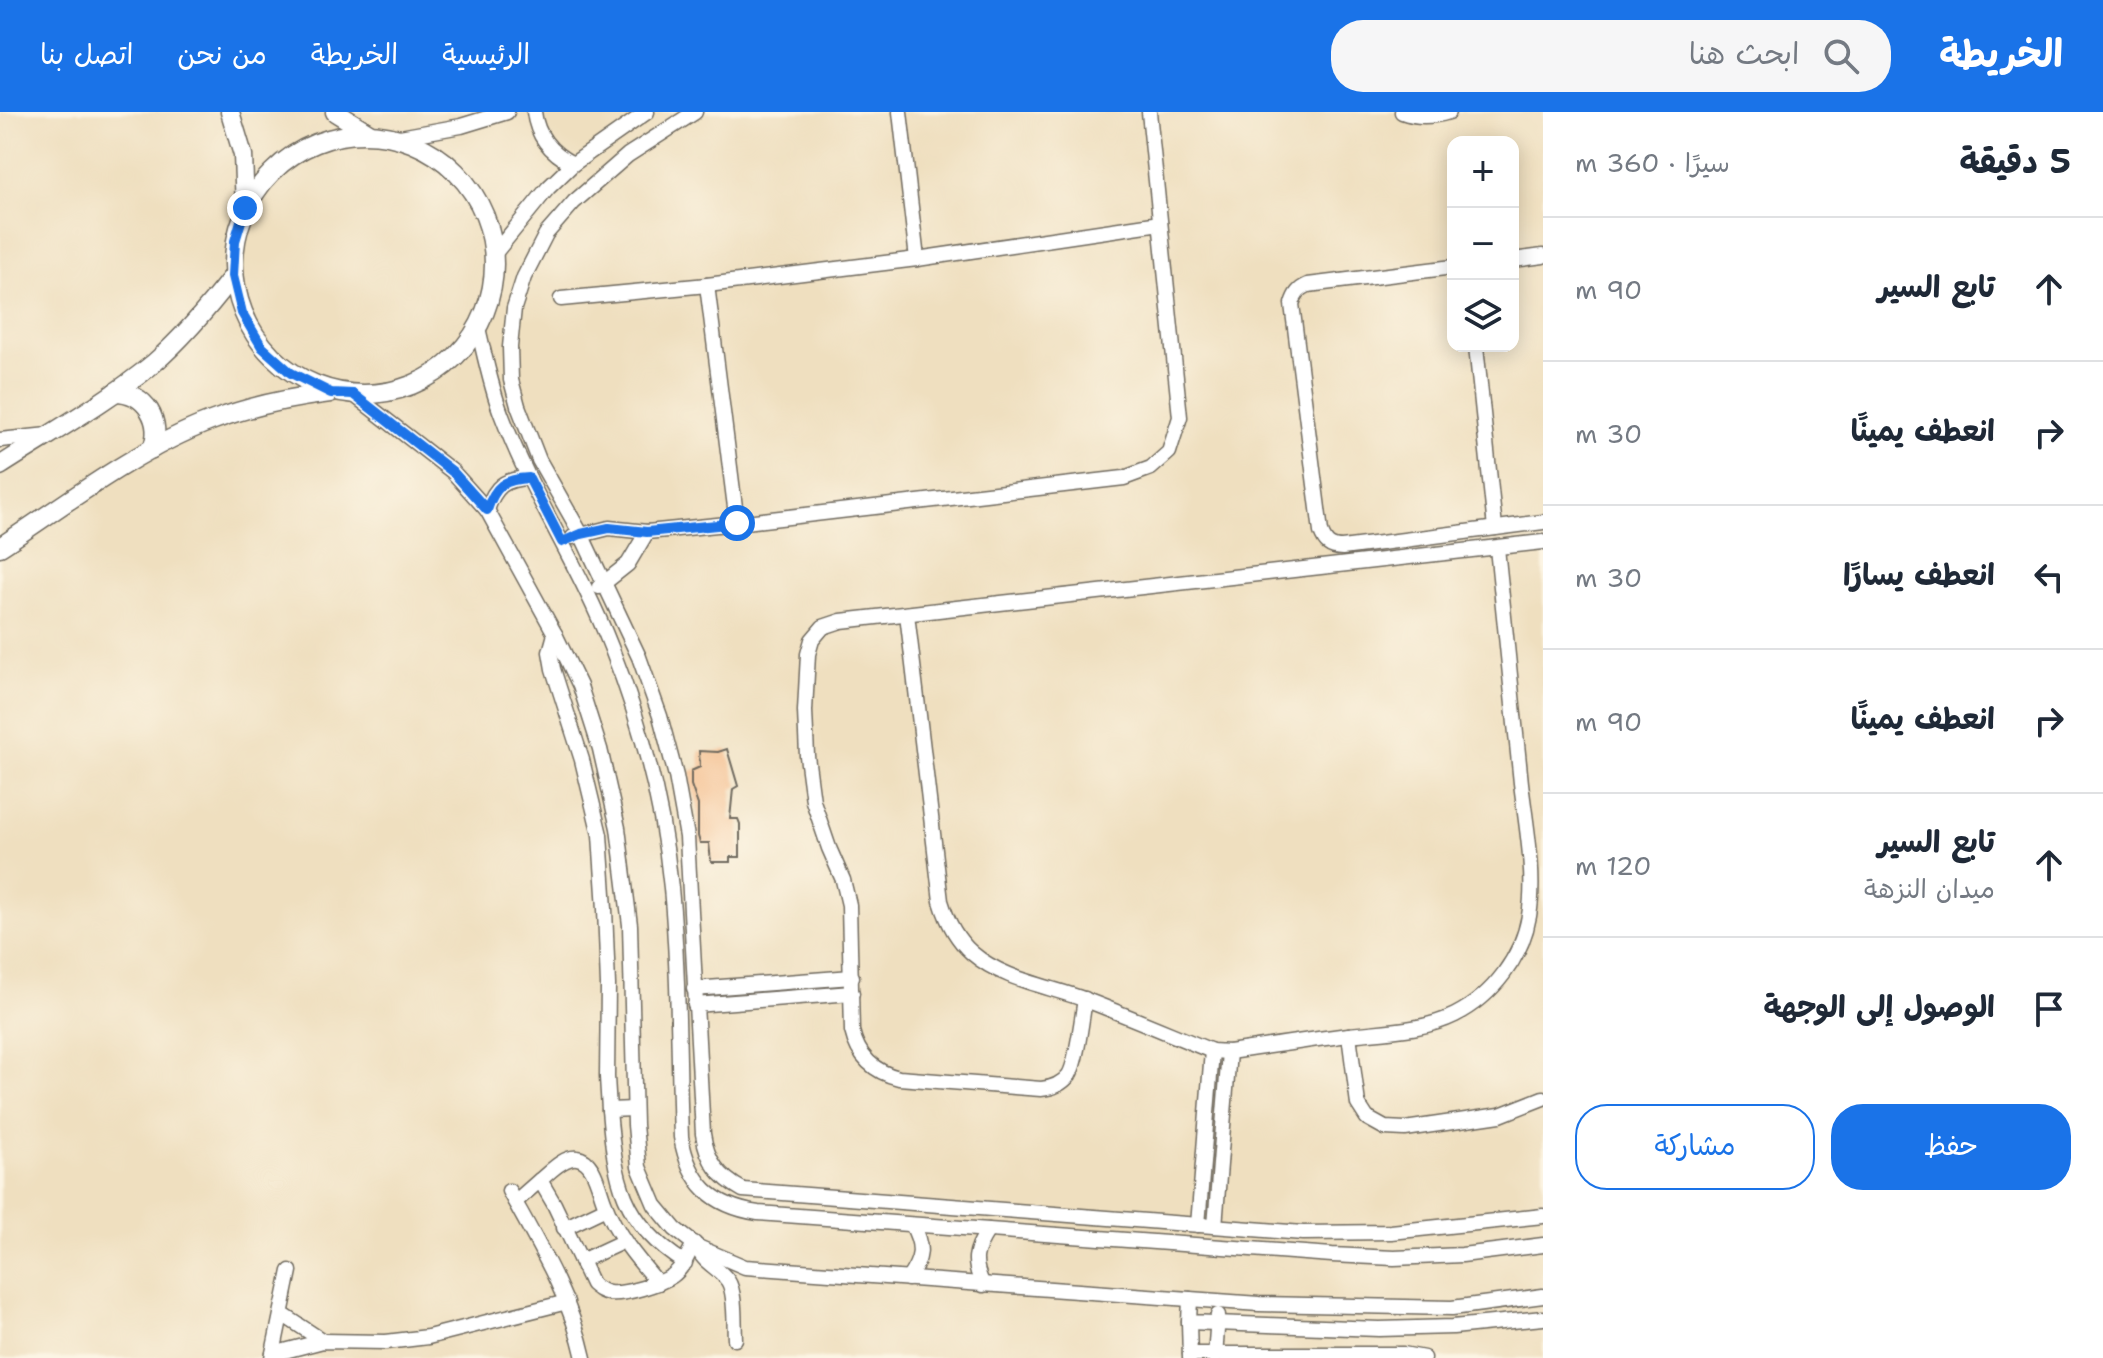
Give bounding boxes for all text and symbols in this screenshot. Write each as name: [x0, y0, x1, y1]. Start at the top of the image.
search box: [1331, 20, 1891, 92]
text: الخريطة: [1939, 28, 2063, 79]
text: ابحث هنا: [1689, 33, 1799, 74]
icon: search: [1819, 34, 1863, 78]
text: اتصل بنا: [40, 35, 133, 73]
text: من نحن: [177, 35, 267, 73]
text: الخريطة: [311, 35, 398, 73]
text: الرئيسية: [442, 35, 530, 73]
map controls: [1447, 136, 1519, 352]
button: +: [1447, 136, 1519, 208]
text: 5 دقيقة: [1960, 138, 2071, 184]
text: سيرًا · 360 m: [1575, 145, 1730, 180]
route end: [227, 190, 263, 226]
button: −: [1447, 208, 1519, 280]
text: تابع السير: [1878, 266, 1995, 307]
icon: ahead: [2027, 267, 2071, 311]
text: 90 m: [1575, 272, 1642, 307]
button: layers: [1447, 280, 1519, 352]
text: انعطف يمينًا: [1851, 410, 1995, 451]
icon: right: [2027, 411, 2071, 455]
text: 30 m: [1575, 416, 1642, 451]
route start: [719, 505, 755, 541]
text: انعطف يسارًا: [1843, 554, 1995, 595]
icon: left: [2027, 555, 2071, 599]
text: 30 m: [1575, 560, 1642, 595]
text: انعطف يمينًا: [1851, 698, 1995, 739]
icon: right: [2027, 699, 2071, 743]
text: 90 m: [1575, 704, 1642, 739]
text: تابع السير: [1878, 821, 1995, 862]
icon: ahead: [2027, 843, 2071, 887]
text: 120 m: [1575, 848, 1651, 883]
text: ميدان النزهة: [1864, 871, 1995, 906]
text: الوصول إلى الوجهة: [1763, 986, 1995, 1027]
icon: arrive: [2027, 987, 2071, 1031]
button: مشاركة: [1575, 1104, 1815, 1190]
button: حفظ: [1831, 1104, 2071, 1190]

